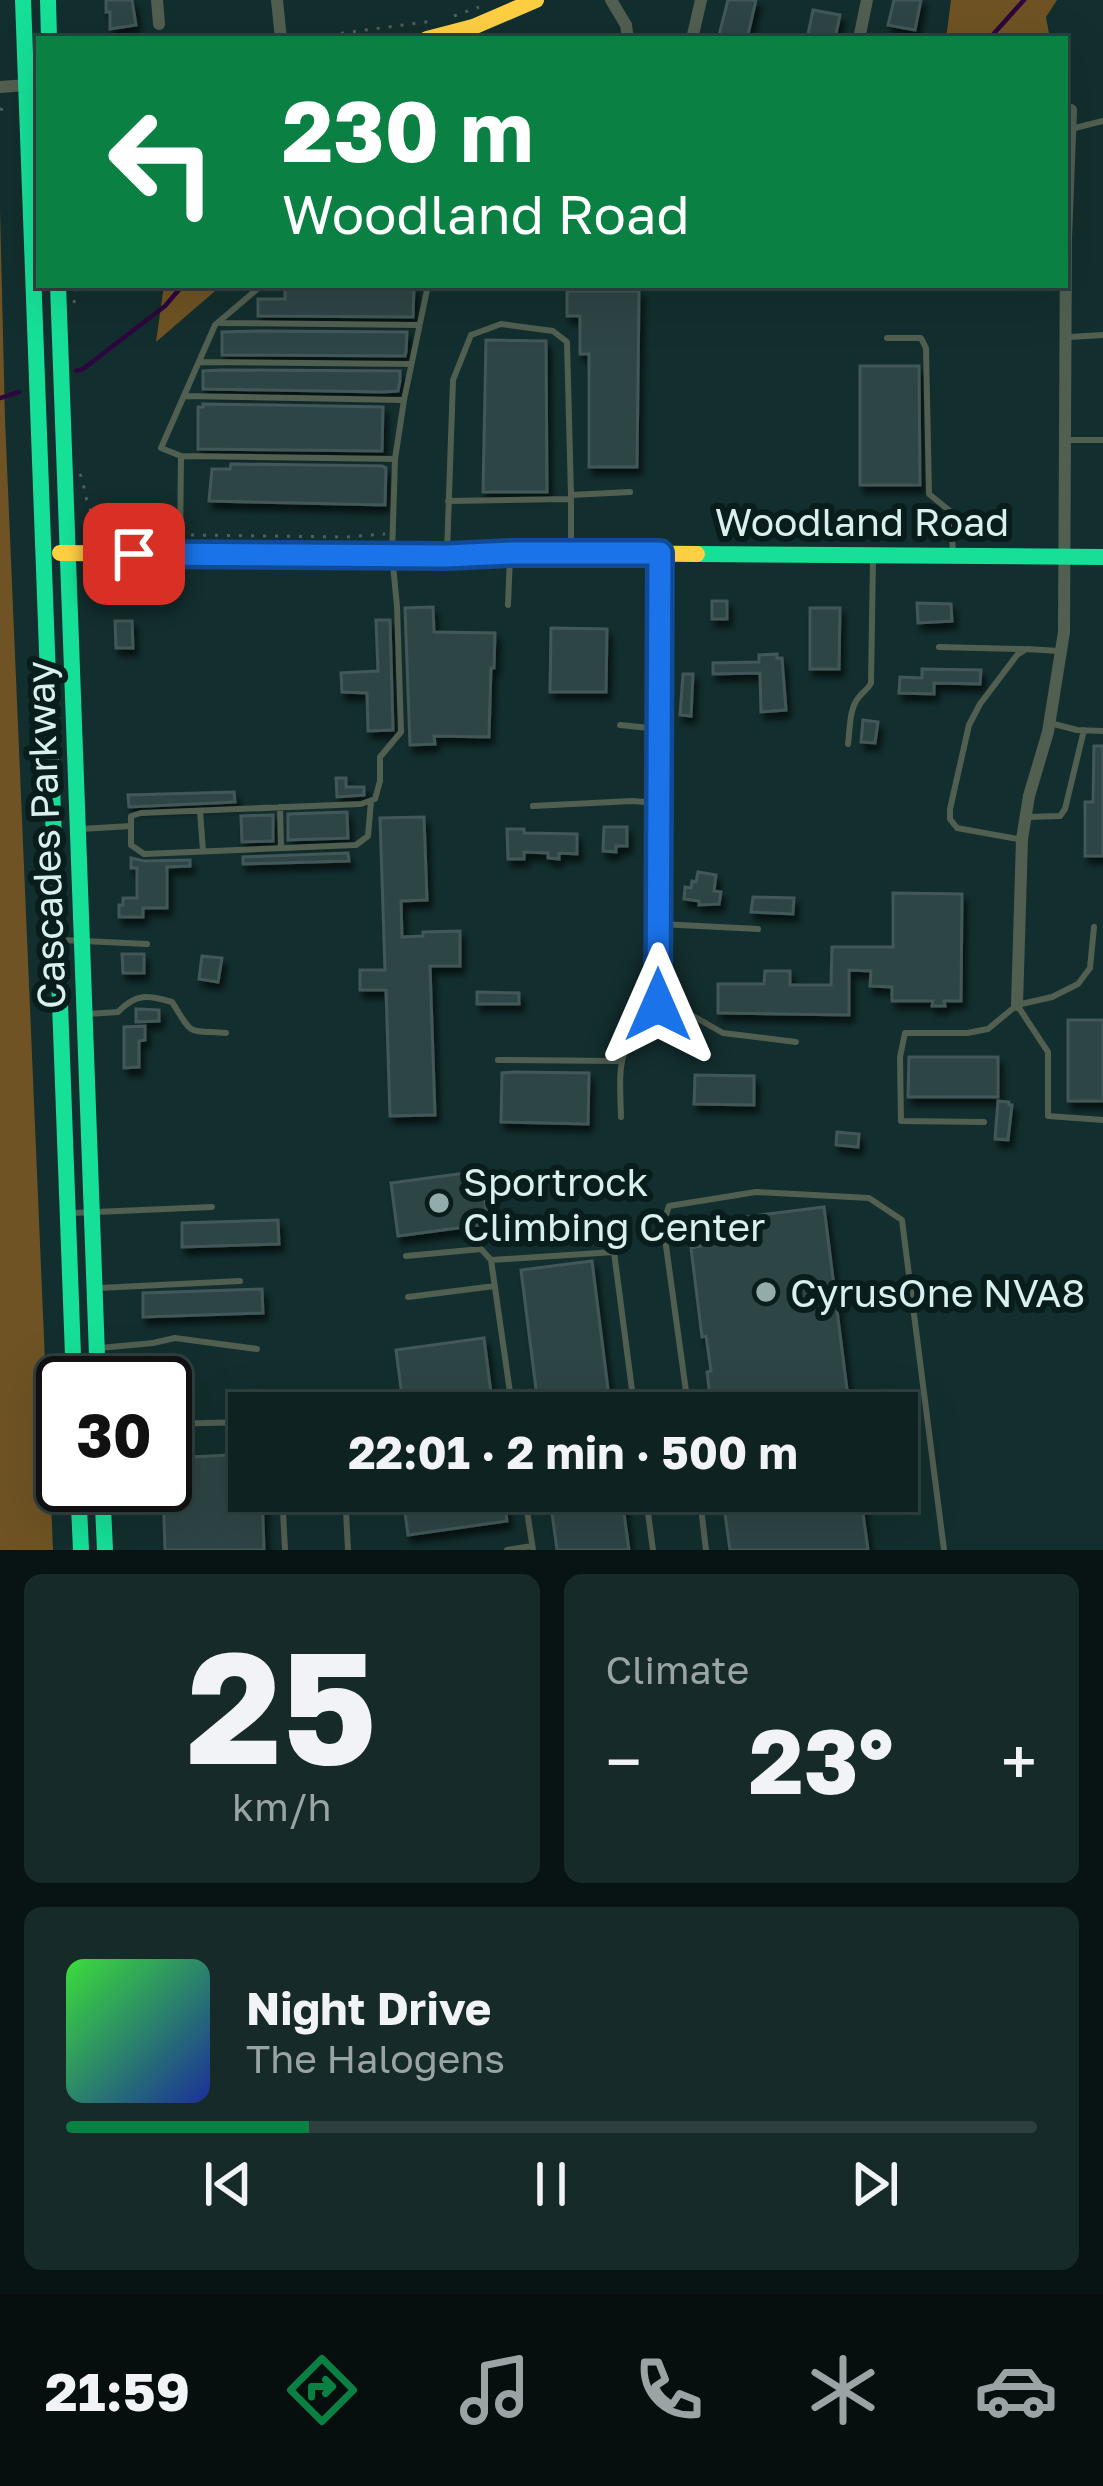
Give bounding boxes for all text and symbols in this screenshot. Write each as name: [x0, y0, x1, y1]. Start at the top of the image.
text: 230 m: [282, 80, 534, 180]
icon: left: [84, 84, 240, 240]
text: Woodland Road: [282, 181, 690, 246]
street label: Woodland Road: [715, 498, 1009, 545]
pin: [83, 503, 185, 605]
icon: arrive: [101, 521, 167, 587]
street label: Cascades Parkway: [15, 660, 75, 1010]
position arrow: [595, 942, 721, 1068]
place label: Sportrock Climbing Center: [463, 1158, 765, 1250]
marker: Sportrock Climbing Center: [426, 1190, 452, 1216]
place label: CyrusOne NVA8: [790, 1269, 1085, 1316]
marker: CyrusOne NVA8: [753, 1279, 779, 1305]
speed limit sign: 30: [36, 1356, 192, 1512]
text: 22:01 · 2 min · 500 m: [348, 1425, 798, 1479]
text: 25: [187, 1611, 377, 1798]
text: Climate: [606, 1646, 749, 1693]
text: 23°: [749, 1706, 894, 1814]
text: −: [606, 1721, 642, 1801]
text: +: [1001, 1721, 1037, 1801]
text: km/h: [232, 1783, 331, 1830]
text: Night Drive: [246, 1981, 491, 2035]
text: The Halogens: [246, 2035, 505, 2082]
icon: previous: [195, 2151, 261, 2217]
icon: pause: [518, 2151, 584, 2217]
icon: next: [842, 2151, 908, 2217]
icon: directions: [280, 2348, 364, 2432]
icon: music: [453, 2348, 537, 2432]
icon: phone: [627, 2348, 711, 2432]
icon: climate: [801, 2348, 885, 2432]
icon: car: [974, 2348, 1058, 2432]
text: 21:59: [45, 2358, 190, 2423]

